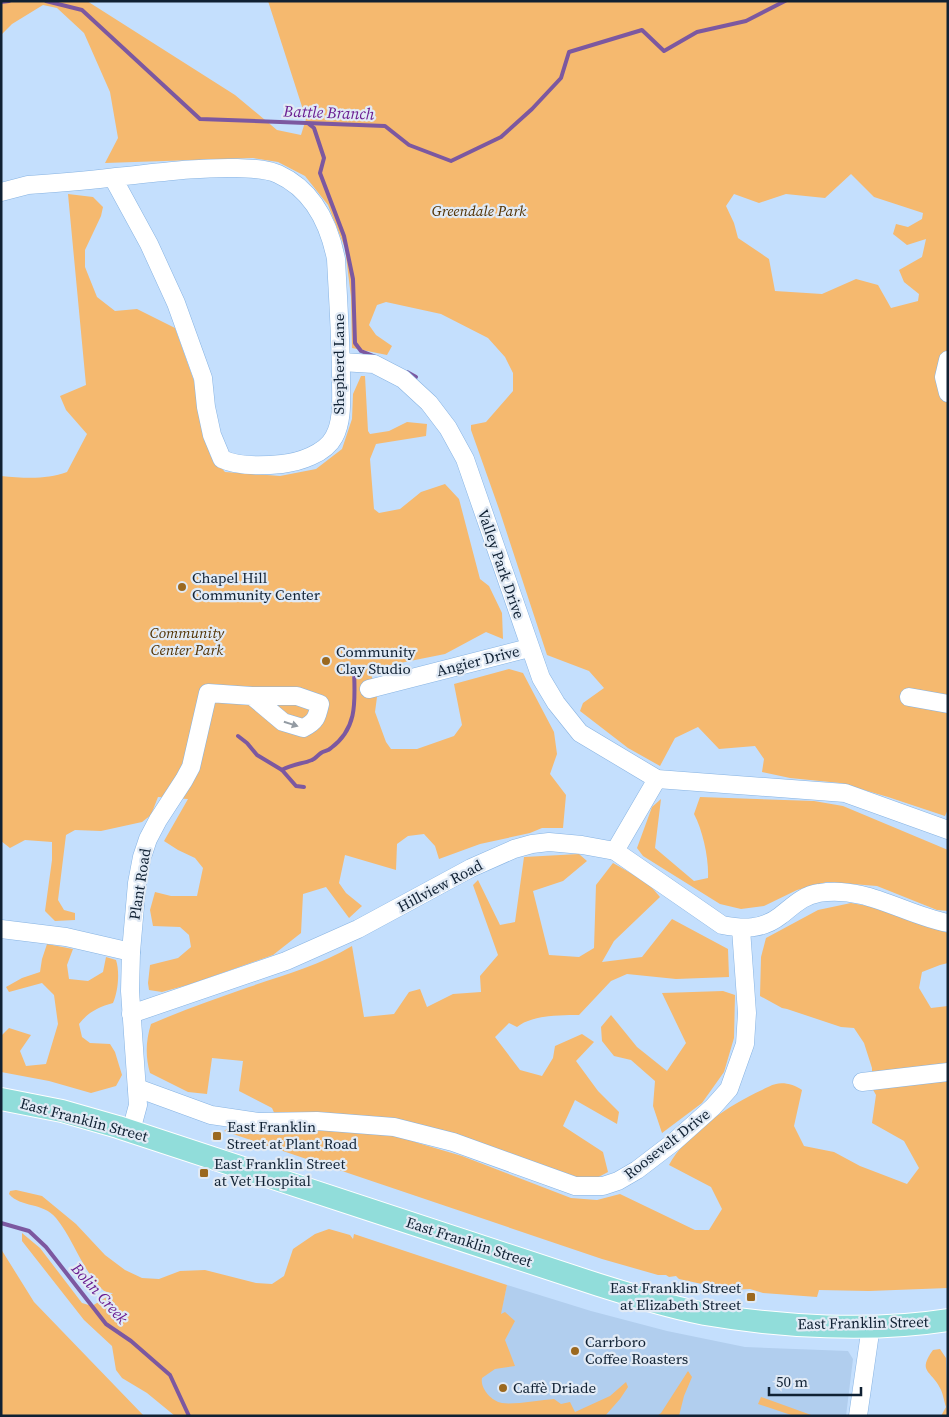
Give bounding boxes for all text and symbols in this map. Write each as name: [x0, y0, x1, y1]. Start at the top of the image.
water label: Battle Branch: [282, 99, 375, 125]
park label: Greendale Park: [432, 200, 527, 221]
street label: Shepherd Lane: [328, 313, 349, 414]
street label: Valley Park Drive: [473, 506, 530, 622]
place label: Chapel Hill Community Center: [192, 567, 321, 605]
marker: Chapel Hill Community Center: [176, 581, 188, 593]
park label: Community Center Park: [150, 622, 225, 660]
street label: Angier Drive: [434, 640, 522, 681]
place label: Community Clay Studio: [336, 641, 416, 679]
marker: Community Clay Studio: [320, 655, 332, 667]
one-way arrow: [283, 721, 298, 729]
street label: Plant Road: [123, 846, 156, 921]
street label: Hillview Road: [394, 854, 486, 917]
street label: East Franklin Street: [18, 1092, 150, 1147]
street label: Roosevelt Drive: [619, 1103, 714, 1184]
place label: East Franklin Street at Plant Road: [227, 1116, 358, 1154]
marker: East Franklin Street at Plant Road: [211, 1130, 223, 1142]
place label: East Franklin Street at Vet Hospital: [214, 1153, 345, 1191]
marker: East Franklin Street at Vet Hospital: [198, 1167, 210, 1179]
street label: East Franklin Street: [403, 1211, 535, 1272]
water label: Bolin Creek: [66, 1257, 134, 1329]
place label: East Franklin Street at Elizabeth Street: [610, 1277, 741, 1315]
marker: East Franklin Street at Elizabeth Street: [745, 1291, 757, 1303]
street label: East Franklin Street: [797, 1311, 929, 1334]
place label: Carrboro Coffee Roasters: [585, 1331, 688, 1369]
marker: Carrboro Coffee Roasters: [569, 1345, 581, 1357]
scale bar: [769, 1364, 862, 1396]
text: 50 m: [776, 1371, 808, 1392]
place label: Caffè Driade: [513, 1377, 596, 1398]
marker: Caffè Driade: [497, 1382, 509, 1394]

